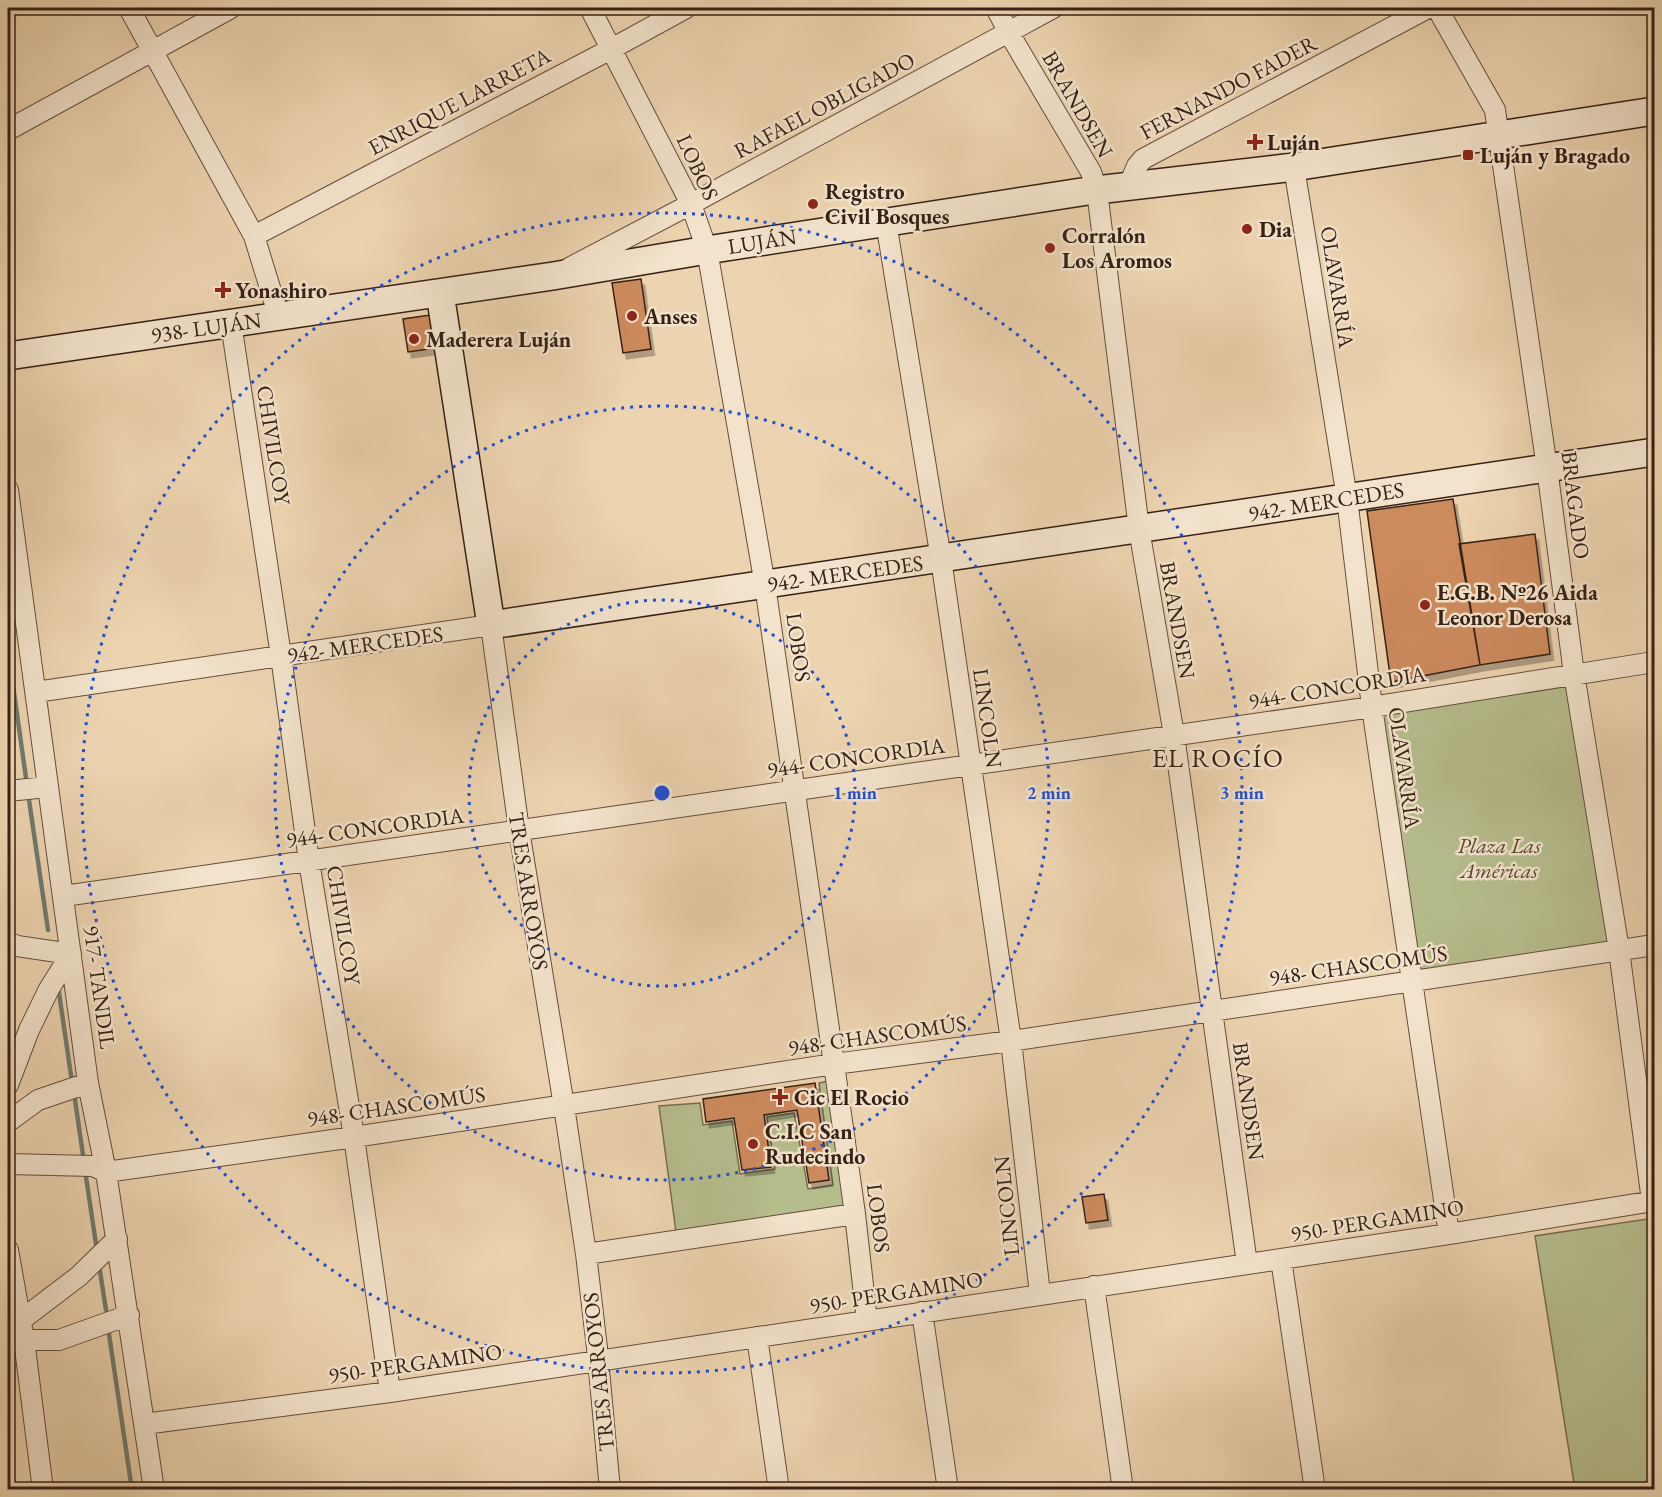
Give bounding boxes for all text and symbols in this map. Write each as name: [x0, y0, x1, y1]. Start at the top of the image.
street label: FERNANDO FADER: [1135, 28, 1322, 146]
street label: ENRIQUE LARRETA: [363, 41, 556, 162]
street label: RAFAEL OBLIGADO: [729, 45, 920, 165]
street label: BRANDSEN: [1035, 46, 1120, 163]
place label: Luján: [1267, 128, 1321, 157]
street label: LOBOS: [670, 130, 725, 205]
marker: Luján: [1248, 135, 1262, 149]
place label: Luján y Bragado: [1480, 141, 1630, 170]
marker: Luján y Bragado: [1461, 148, 1475, 162]
place label: Registro Civil Bosques: [825, 177, 950, 231]
marker: Registro Civil Bosques: [806, 197, 820, 211]
place label: Dia: [1259, 215, 1292, 244]
place label: Corralón Los Aromos: [1062, 221, 1172, 275]
street label: LUJÁN: [726, 222, 799, 261]
marker: Dia: [1240, 222, 1254, 236]
street label: OLAVARRÍA: [1314, 224, 1362, 351]
marker: Corralón Los Aromos: [1043, 241, 1057, 255]
place label: Yonashiro: [235, 276, 327, 305]
marker: Yonashiro: [216, 283, 230, 297]
place label: Anses: [643, 302, 697, 331]
street label: 938- LUJÁN: [149, 305, 264, 350]
marker: Anses: [625, 309, 639, 323]
place label: Maderera Luján: [426, 325, 572, 354]
marker: Maderera Luján: [407, 332, 421, 346]
street label: CHIVILCOY: [250, 383, 297, 508]
street label: BRAGADO: [1554, 449, 1597, 561]
street label: 942- MERCEDES: [1246, 475, 1406, 528]
street label: 942- MERCEDES: [765, 548, 925, 599]
street label: BRANDSEN: [1153, 559, 1202, 682]
place label: E.G.B. Nº26 Aida Leonor Derosa: [1437, 578, 1598, 632]
marker: E.G.B. Nº26 Aida Leonor Derosa: [1418, 598, 1432, 612]
street label: LOBOS: [779, 611, 818, 684]
street label: 942- MERCEDES: [285, 619, 445, 670]
street label: 944- CONCORDIA: [1246, 659, 1429, 716]
street label: LINCOLN: [966, 666, 1009, 770]
street label: OLAVARRÍA: [1382, 705, 1428, 832]
street label: 944- CONCORDIA: [765, 731, 948, 784]
district label: EL ROCÍO: [1152, 741, 1284, 775]
text: 1 min: [833, 781, 877, 804]
text: 2 min: [1027, 781, 1071, 804]
text: 3 min: [1220, 781, 1264, 804]
centre of rings: [652, 783, 672, 803]
street label: 944- CONCORDIA: [284, 801, 467, 854]
street label: TRES ARROYOS: [502, 810, 555, 972]
park label: Plaza Las Américas: [1458, 831, 1541, 885]
street label: CHIVILCOY: [320, 863, 367, 988]
street label: 917- TANDIL: [76, 923, 123, 1051]
street label: 948- CHASCOMÚS: [1267, 939, 1449, 992]
street label: 948- CHASCOMÚS: [786, 1009, 968, 1062]
street label: BRANDSEN: [1226, 1040, 1271, 1162]
street label: 948- CHASCOMÚS: [305, 1080, 487, 1133]
place label: Cic El Rocio: [794, 1083, 909, 1112]
marker: Cic El Rocio: [771, 1088, 789, 1106]
place label: C.I.C San Rudecindo: [765, 1117, 865, 1171]
marker: C.I.C San Rudecindo: [746, 1137, 760, 1151]
street label: LINCOLN: [987, 1154, 1026, 1257]
street label: LOBOS: [860, 1182, 897, 1254]
street label: 950- PERGAMINO: [1288, 1192, 1466, 1249]
street label: 950- PERGAMINO: [807, 1264, 985, 1321]
street label: TRES ARROYOS: [576, 1291, 621, 1453]
street label: 950- PERGAMINO: [326, 1337, 504, 1390]

